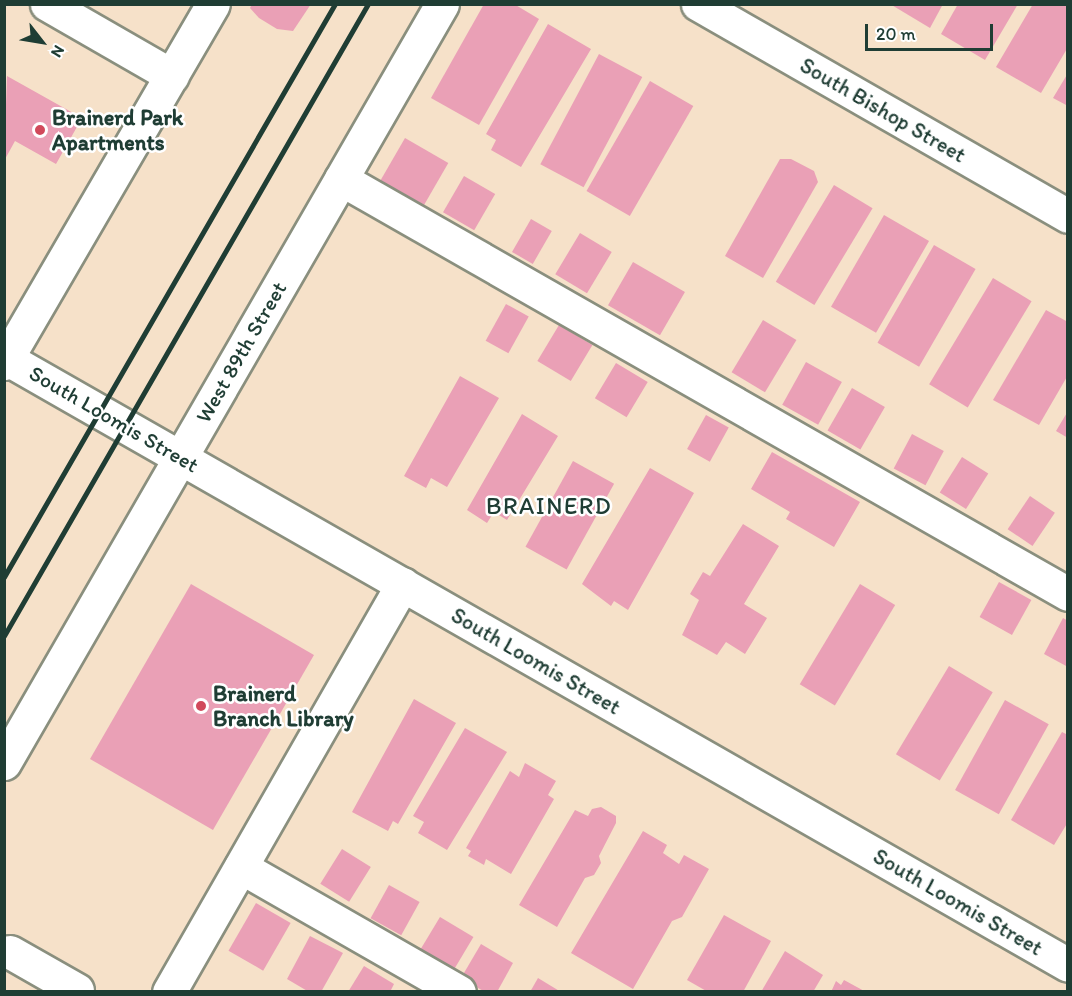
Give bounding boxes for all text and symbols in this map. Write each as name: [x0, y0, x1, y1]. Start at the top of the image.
north arrow: [12, 12, 72, 72]
scale bar: [868, 12, 996, 50]
text: 20 m: [876, 23, 916, 45]
text: N: [47, 42, 69, 61]
street label: South Bishop Street: [795, 52, 971, 168]
place label: Brainerd Park Apartments: [52, 104, 183, 156]
marker: Brainerd Park Apartments: [33, 123, 47, 137]
street label: West 89th Street: [190, 277, 292, 427]
street label: South Loomis Street: [25, 360, 203, 478]
district label: BRAINERD: [487, 492, 611, 520]
street label: South Loomis Street: [447, 602, 625, 720]
place label: Brainerd Branch Library: [213, 680, 353, 732]
marker: Brainerd Branch Library: [194, 699, 208, 713]
street label: South Loomis Street: [869, 843, 1047, 961]

